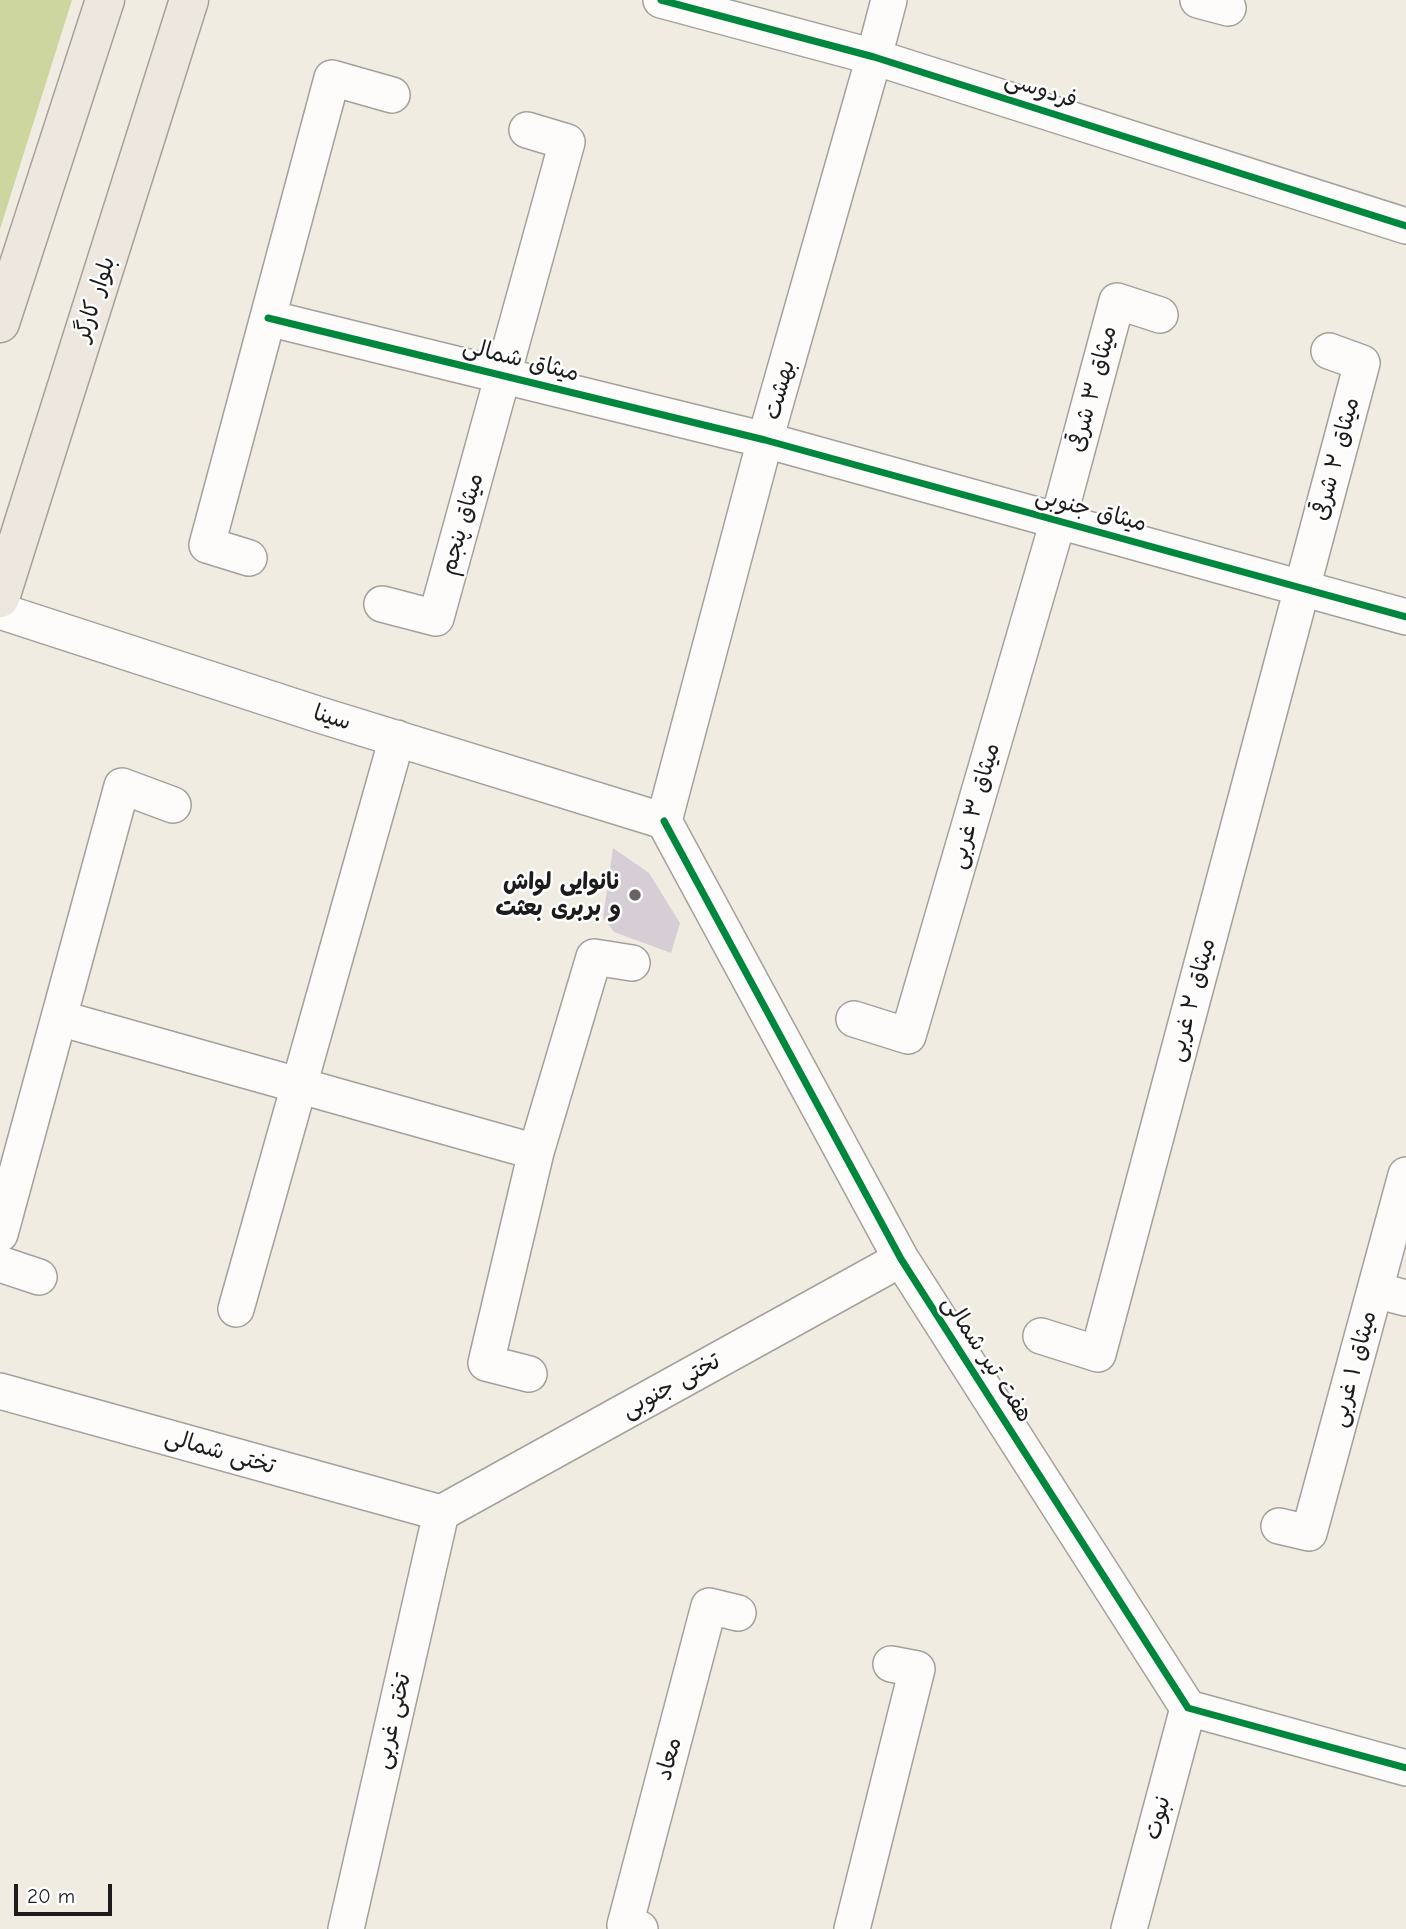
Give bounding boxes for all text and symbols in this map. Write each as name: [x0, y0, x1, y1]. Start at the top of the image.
street label: فردوسی: [1001, 65, 1081, 115]
street label: بلوار کارگر: [68, 253, 122, 345]
street label: میثاق ۳ شرقی: [1063, 323, 1123, 455]
street label: میثاق شمالی: [460, 332, 582, 388]
street label: بهشت: [758, 357, 802, 423]
street label: میثاق ۲ شرقی: [1306, 394, 1366, 524]
street label: میثاق پنجم: [434, 470, 490, 578]
street label: میثاق جنوبی: [1032, 482, 1150, 538]
street label: سینا: [310, 699, 354, 737]
street label: میثاق ۳ غربی: [944, 740, 1006, 872]
place label: نانوایی لواش و بربری بعثت: [496, 868, 621, 922]
marker: نانوایی لواش و بربری بعثت: [627, 887, 643, 903]
street label: میثاق ۲ غربی: [1162, 935, 1222, 1065]
street label: هفت تیر شمالی: [936, 1290, 1038, 1428]
street label: میثاق ۱ غربی: [1325, 1308, 1383, 1430]
street label: تختی جنوبی: [617, 1348, 725, 1424]
street label: تختی شمالی: [162, 1423, 278, 1481]
street label: تختی غربی: [369, 1670, 417, 1772]
street label: معاد: [650, 1734, 688, 1784]
street label: نبوت: [1139, 1793, 1177, 1843]
scale bar: [18, 1870, 116, 1914]
text: 20 m: [27, 1884, 75, 1908]

